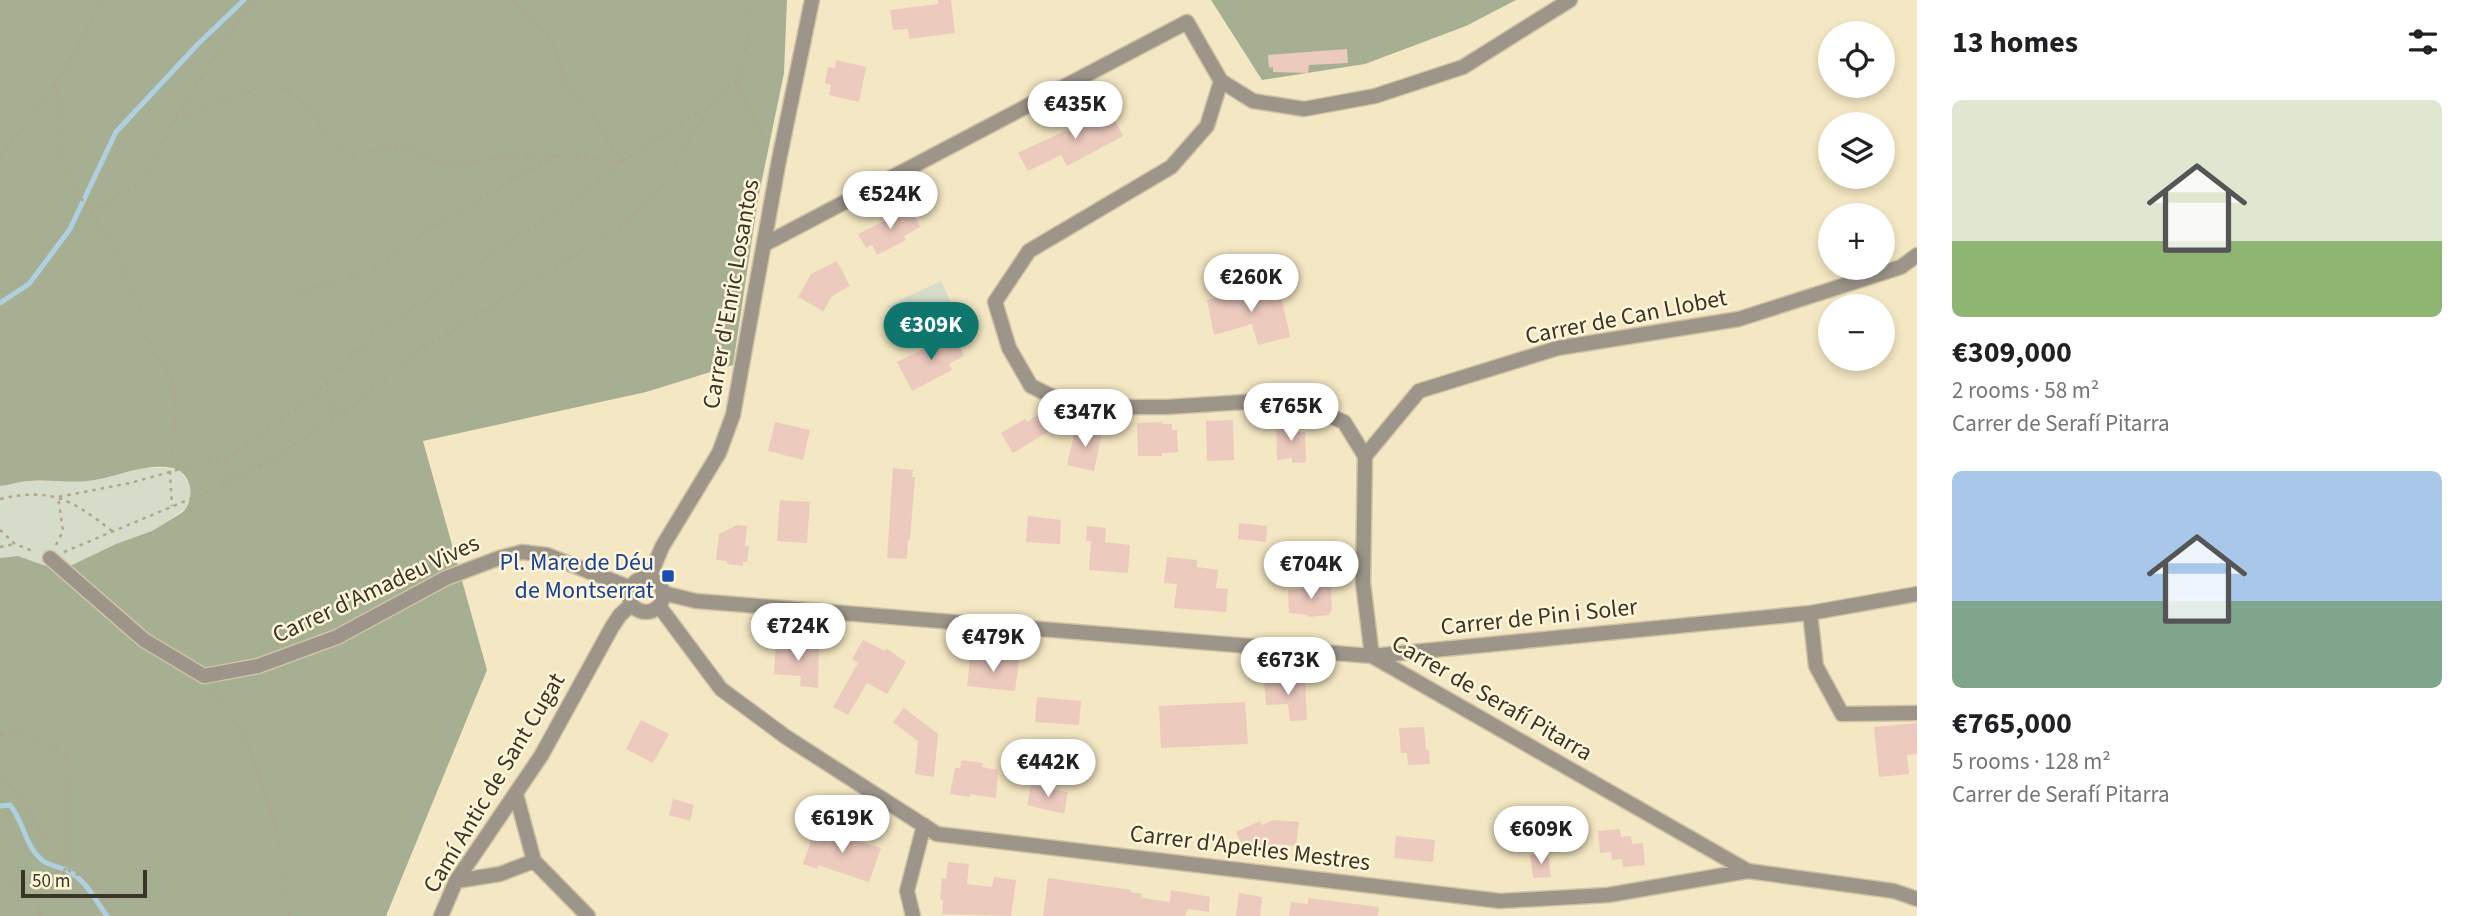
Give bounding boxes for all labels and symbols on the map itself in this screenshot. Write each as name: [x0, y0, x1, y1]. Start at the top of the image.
pin: €435K: [1026, 82, 1124, 141]
pin: €524K: [841, 172, 939, 231]
street label: Carrer d'Enric Losantos: [694, 176, 768, 412]
pin: €260K: [1202, 254, 1300, 314]
street label: Carrer de Can Llobet: [1522, 280, 1730, 354]
pin: €309K: [882, 302, 980, 362]
pin: €765K: [1242, 384, 1340, 443]
pin: €347K: [1036, 390, 1134, 449]
street label: Carrer d'Amadeu Vives: [267, 526, 485, 652]
pin: €704K: [1262, 542, 1360, 601]
place label: Pl. Mare de Déu de Montserrat: [499, 545, 654, 608]
marker: Pl. Mare de Déu de Montserrat: [660, 568, 676, 584]
street label: Carrer de Pin i Soler: [1439, 589, 1640, 645]
pin: €724K: [749, 604, 847, 663]
pin: €479K: [944, 614, 1042, 674]
street label: Carrer de Serafí Pitarra: [1385, 626, 1599, 770]
pin: €673K: [1239, 638, 1337, 697]
street label: Camí Antic de Sant Cugat: [414, 666, 574, 900]
pin: €442K: [999, 740, 1097, 799]
pin: €619K: [793, 796, 891, 855]
pin: €609K: [1492, 806, 1590, 866]
street label: Carrer d'Apel·les Mestres: [1128, 816, 1372, 880]
scale bar: [21, 867, 147, 899]

